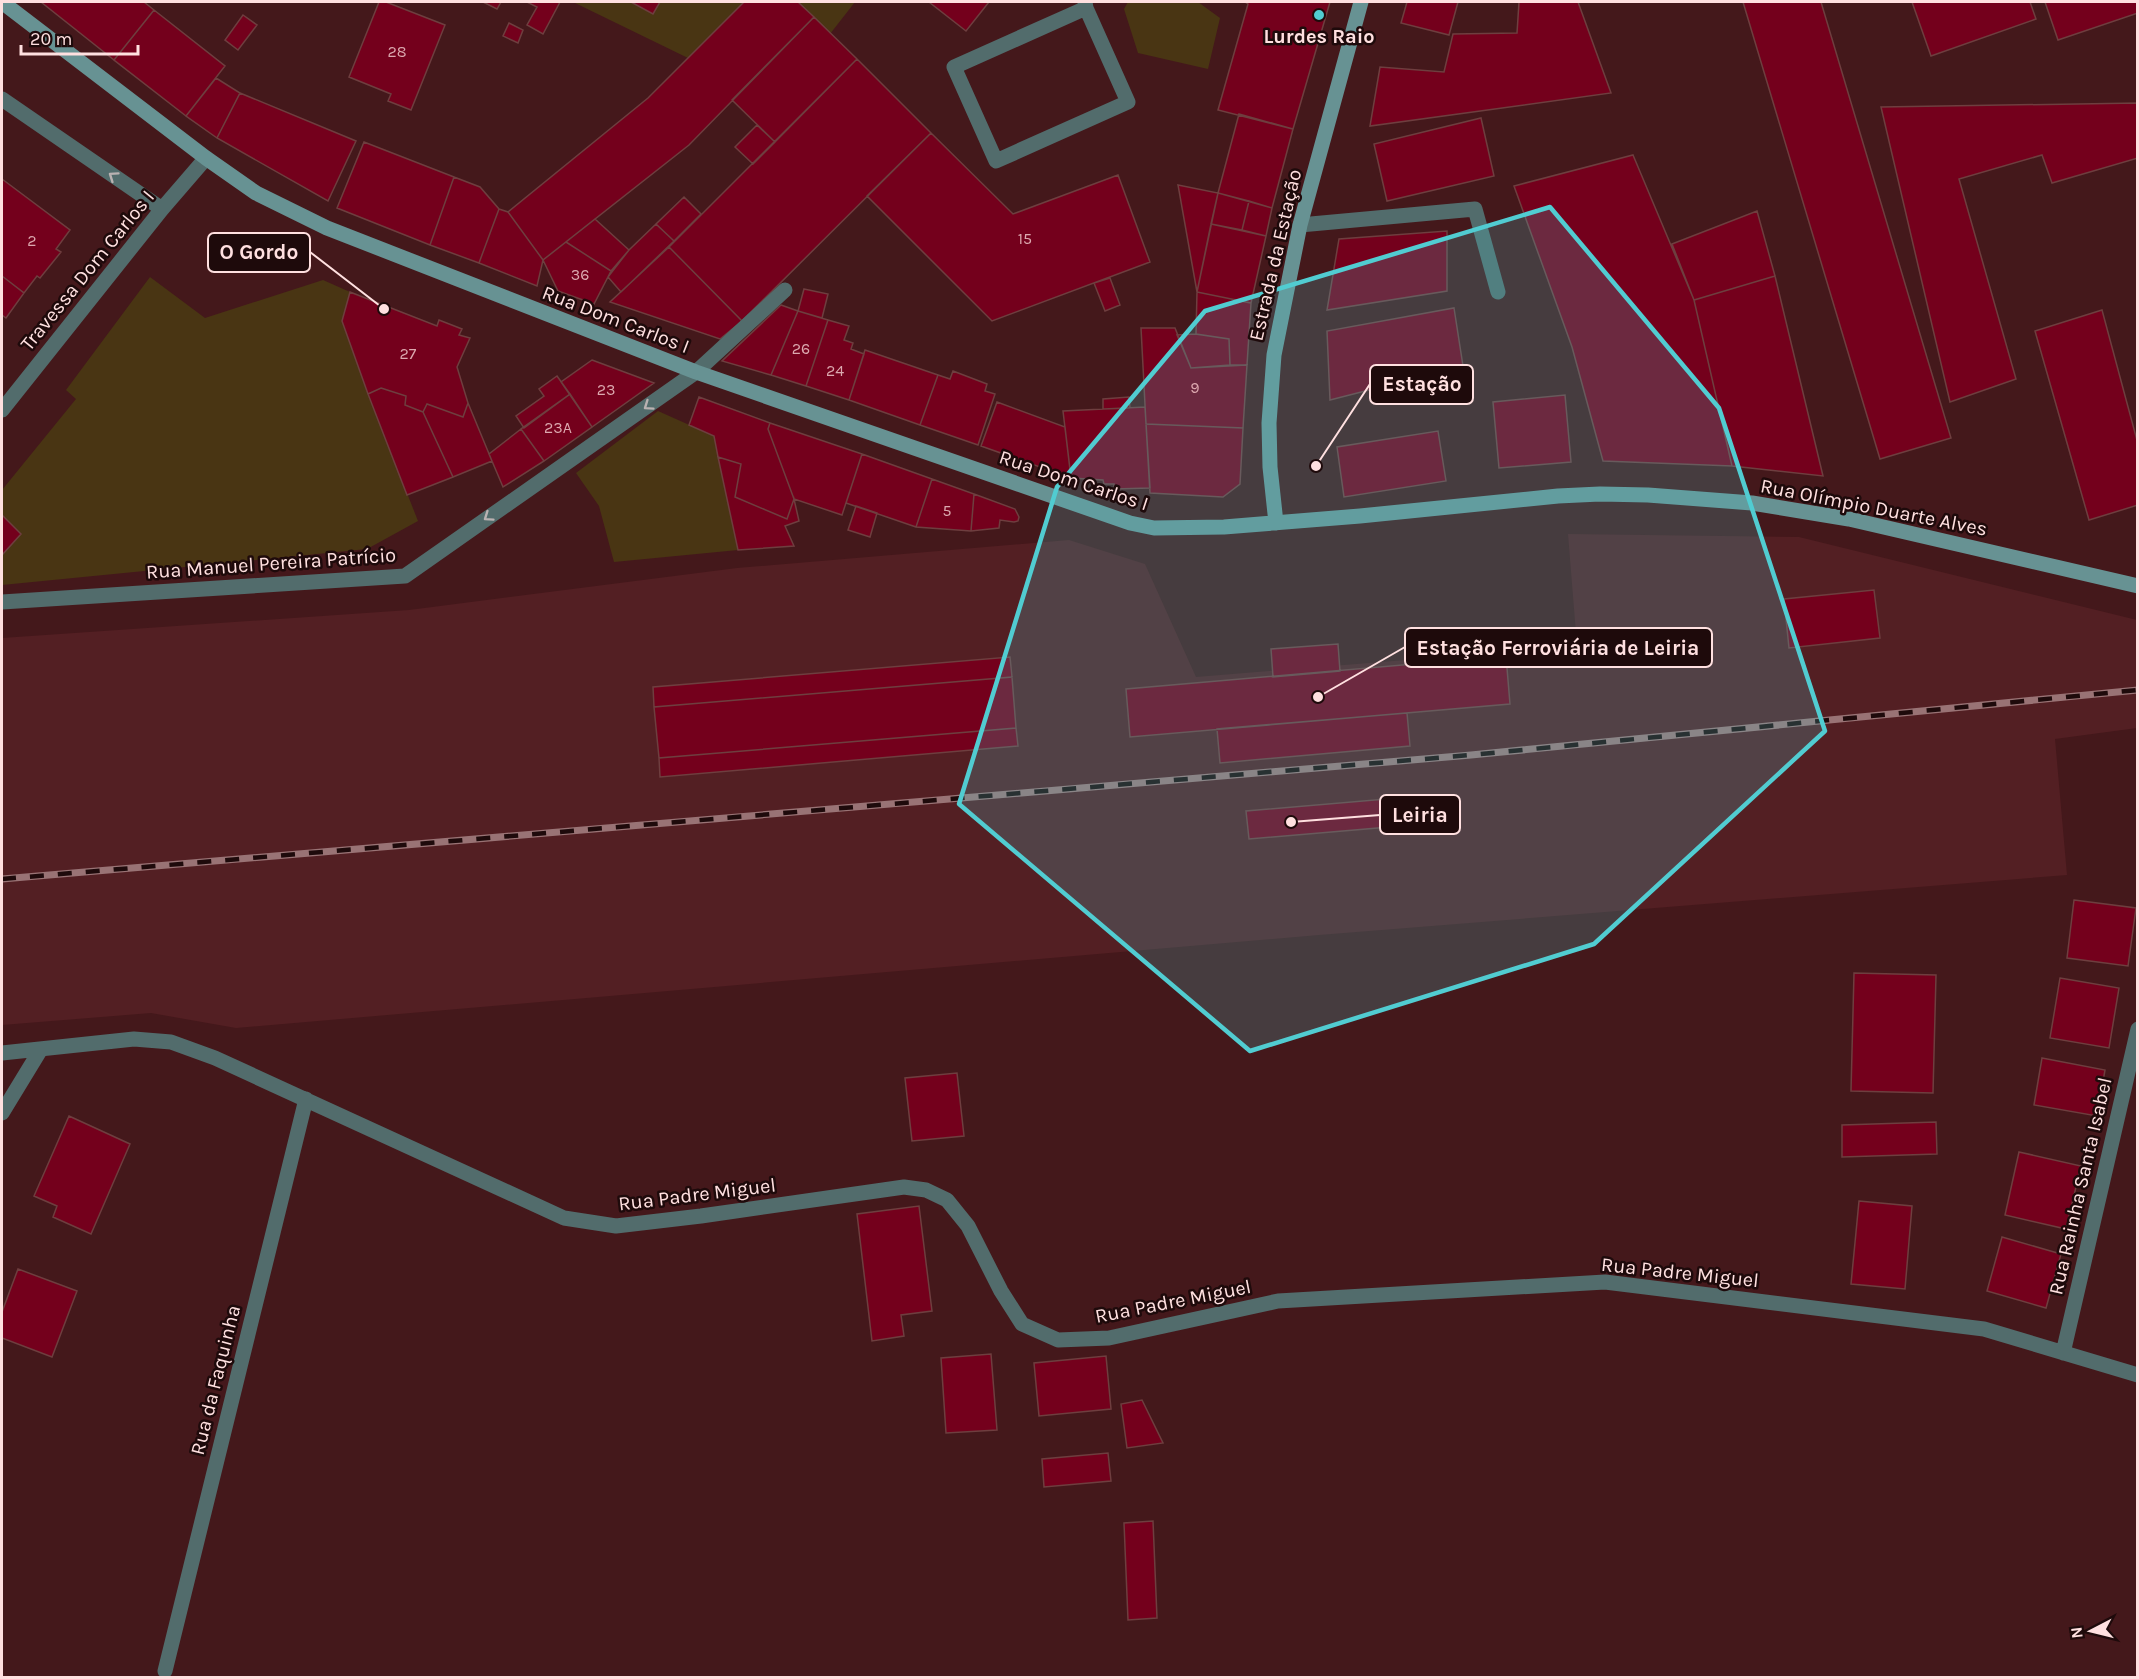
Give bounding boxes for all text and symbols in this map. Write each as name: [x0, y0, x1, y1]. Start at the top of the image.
marker: Lurdes Raio: [1312, 8, 1326, 22]
scale bar: [21, 18, 138, 56]
place label: Lurdes Raio: [1263, 25, 1375, 48]
text: 20 m: [30, 28, 72, 50]
house number: 28: [387, 42, 407, 61]
street label: Estrada da Estação: [1245, 167, 1306, 343]
one-way arrow: [109, 172, 120, 183]
street label: Travessa Dom Carlos I: [16, 186, 159, 355]
house number: 15: [1018, 229, 1032, 248]
house number: 2: [27, 231, 37, 250]
callout: O Gordo: [208, 233, 310, 272]
text: O Gordo: [220, 240, 298, 264]
house number: 36: [571, 265, 589, 284]
street label: Rua Dom Carlos I: [539, 281, 693, 358]
house number: 26: [792, 339, 810, 358]
house number: 27: [400, 344, 417, 363]
house number: 24: [826, 361, 844, 380]
callout: Estação: [1370, 365, 1473, 404]
text: Estação: [1382, 372, 1462, 396]
house number: 9: [1190, 378, 1200, 397]
house number: 23: [597, 380, 615, 399]
one-way arrow: [644, 399, 655, 410]
house number: 23A: [544, 418, 572, 437]
street label: Rua Dom Carlos I: [996, 445, 1151, 515]
street label: Rua Olímpio Duarte Alves: [1759, 474, 1989, 541]
house number: 5: [942, 501, 952, 520]
one-way arrow: [484, 510, 495, 521]
street label: Rua Manuel Pereira Patrício: [145, 543, 397, 584]
callout: Estação Ferroviária de Leiria: [1405, 628, 1712, 667]
text: Estação Ferroviária de Leiria: [1417, 636, 1699, 660]
callout: Leiria: [1380, 795, 1460, 834]
text: Leiria: [1392, 803, 1448, 827]
street label: Rua Rainha Santa Isabel: [2044, 1075, 2117, 1297]
street label: Rua Padre Miguel: [617, 1173, 777, 1216]
street label: Rua Padre Miguel: [1600, 1253, 1760, 1292]
street label: Rua Padre Miguel: [1093, 1275, 1253, 1328]
street label: Rua da Faquinha: [186, 1303, 245, 1457]
north arrow: [2061, 1601, 2121, 1661]
text: N: [2066, 1626, 2087, 1640]

